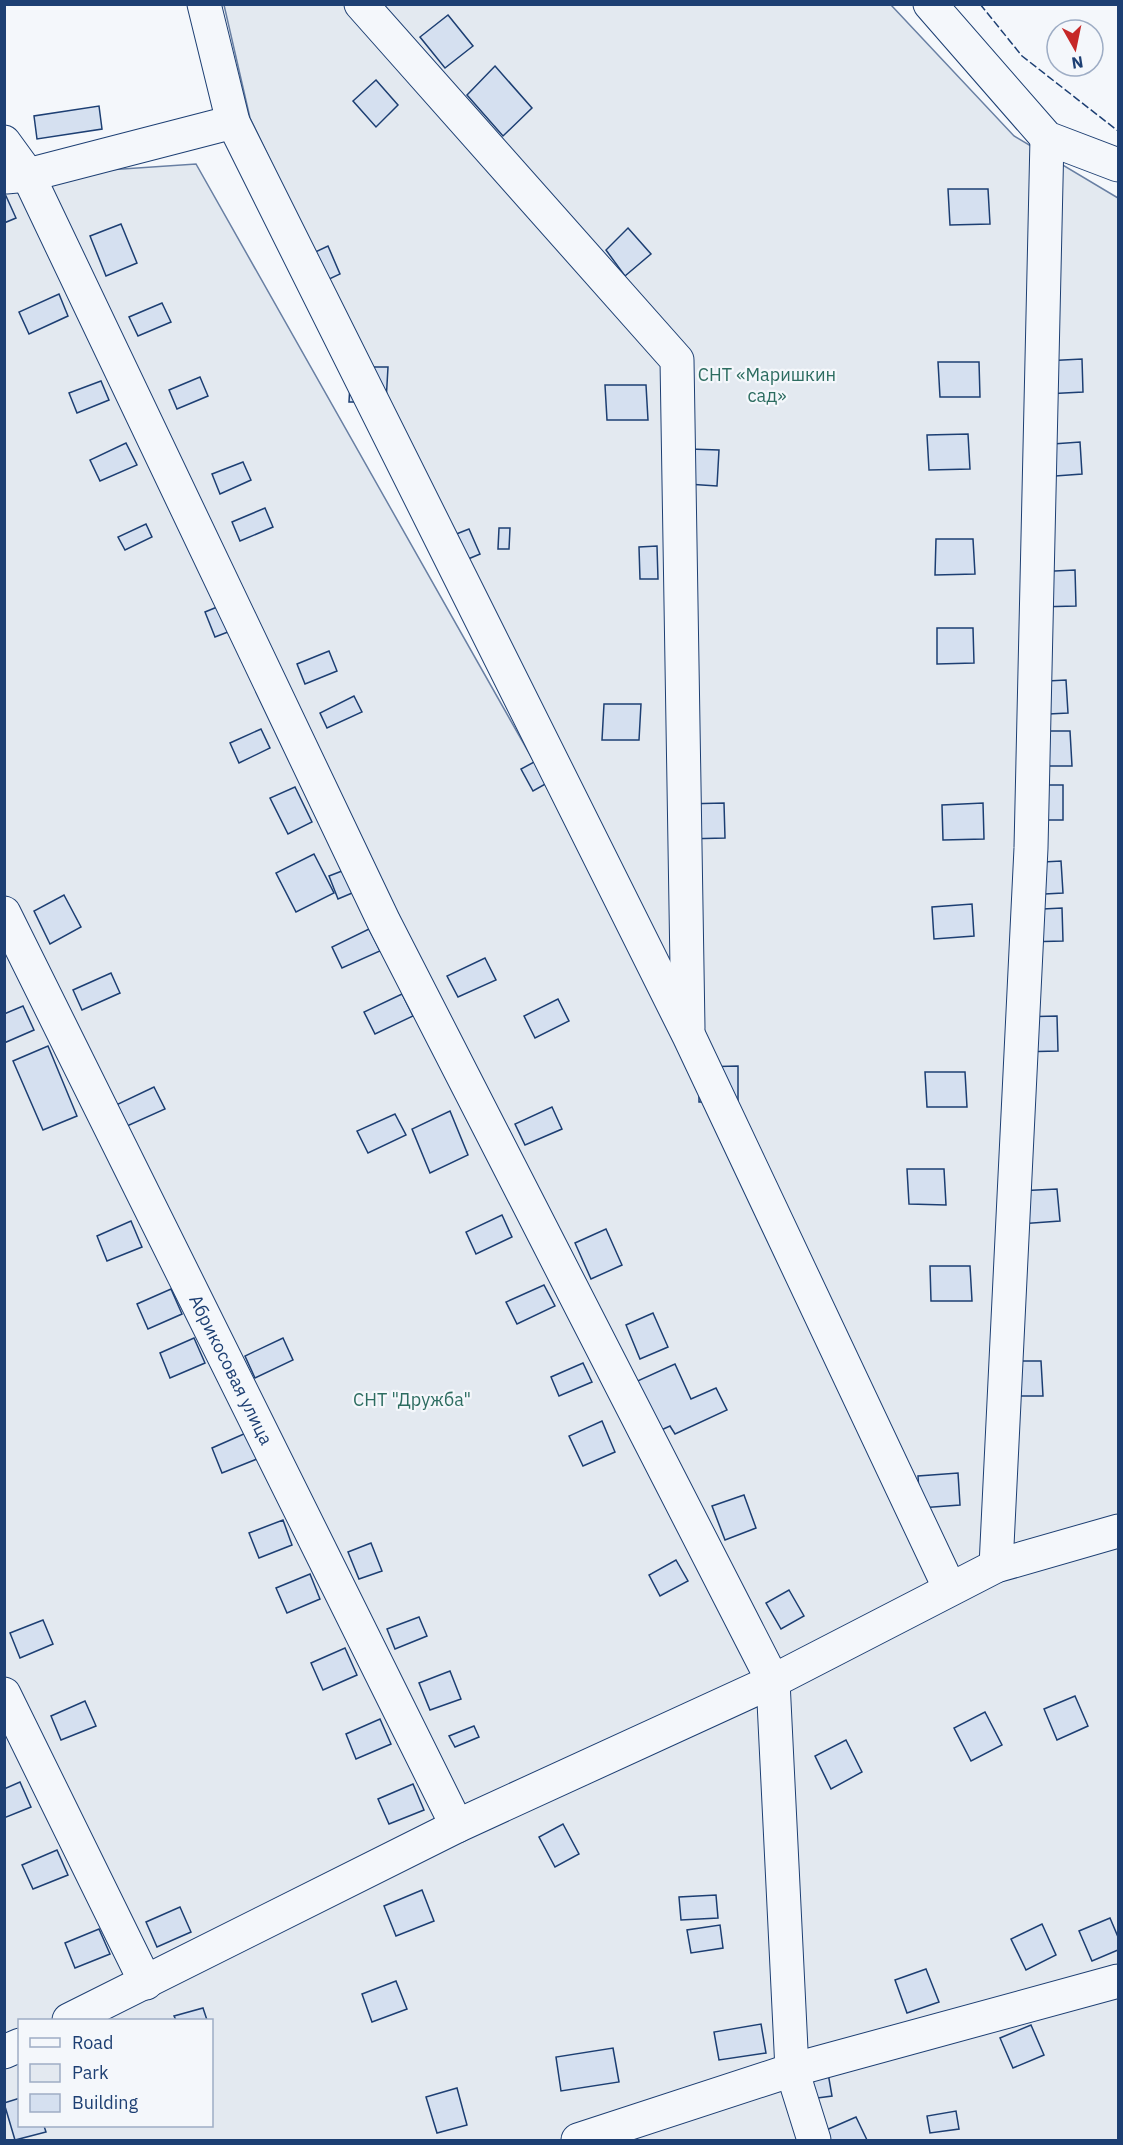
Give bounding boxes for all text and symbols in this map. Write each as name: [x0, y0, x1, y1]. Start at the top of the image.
north arrow: [1045, 18, 1105, 78]
text: N: [1070, 52, 1085, 74]
park label: СНТ «Маришкин сад»: [698, 363, 836, 407]
street label: Абрикосовая улица: [184, 1291, 278, 1449]
park label: СНТ "Дружба": [353, 1388, 471, 1411]
legend: [18, 2019, 213, 2127]
text: Road: [72, 2031, 113, 2054]
text: Park: [72, 2061, 109, 2084]
text: Building: [72, 2091, 139, 2114]

